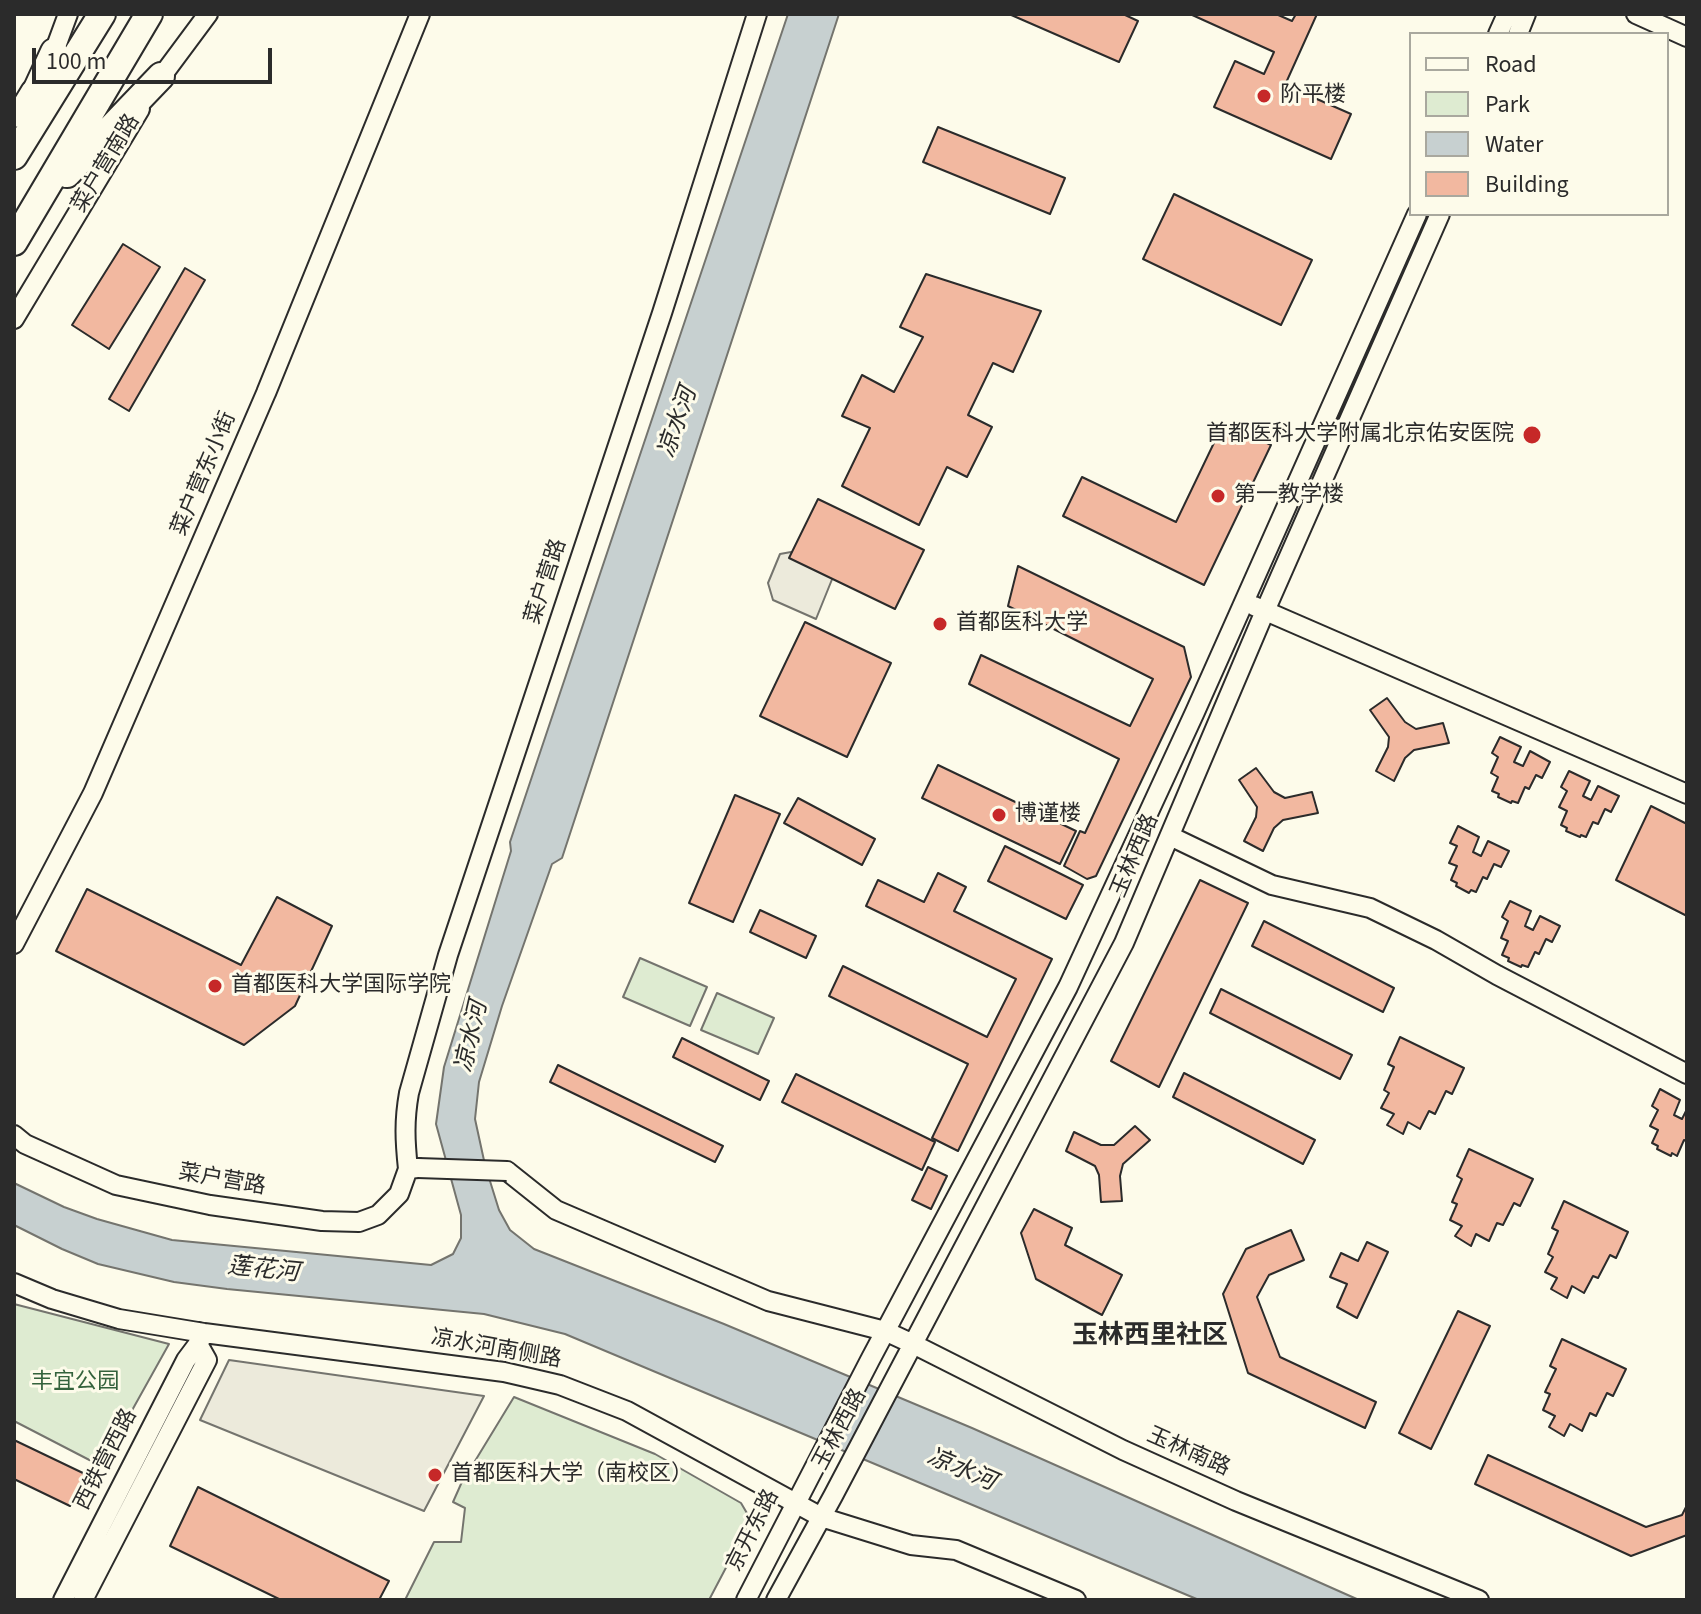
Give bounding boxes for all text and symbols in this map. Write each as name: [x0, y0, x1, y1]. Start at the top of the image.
scale bar: [36, 32, 276, 82]
legend: [1409, 32, 1669, 216]
text: 100 m: [46, 44, 106, 79]
text: Road: [1485, 47, 1537, 82]
place label: 阶平楼: [1280, 83, 1346, 109]
marker: 阶平楼: [1255, 87, 1273, 105]
text: Park: [1485, 87, 1530, 122]
street label: 菜户营南路: [67, 110, 147, 218]
text: Water: [1485, 127, 1543, 162]
text: Building: [1485, 167, 1569, 202]
water label: 凉水河: [654, 384, 704, 462]
street label: 菜户营东小街: [167, 408, 243, 540]
place label: 首都医科大学附属北京佑安医院: [1206, 422, 1514, 448]
marker: 首都医科大学附属北京佑安医院: [1521, 424, 1543, 446]
place label: 第一教学楼: [1234, 483, 1344, 509]
marker: 第一教学楼: [1209, 487, 1227, 505]
street label: 菜户营路: [521, 536, 573, 628]
place label: 首都医科大学: [956, 611, 1088, 637]
marker: 首都医科大学: [931, 615, 949, 633]
place label: 博谨楼: [1015, 802, 1081, 828]
marker: 博谨楼: [990, 806, 1008, 824]
street label: 玉林西路: [1107, 810, 1165, 902]
place label: 首都医科大学国际学院: [231, 973, 451, 999]
marker: 首都医科大学国际学院: [206, 977, 224, 995]
water label: 凉水河: [451, 999, 495, 1075]
street label: 菜户营路: [176, 1160, 268, 1202]
water label: 莲花河: [226, 1253, 300, 1289]
district label: 玉林西里社区: [1072, 1321, 1228, 1353]
street label: 凉水河南侧路: [429, 1326, 563, 1374]
park label: 丰宜公园: [31, 1370, 119, 1396]
street label: 玉林西路: [809, 1385, 873, 1475]
street label: 西铁营西路: [70, 1405, 144, 1515]
street label: 玉林南路: [1142, 1423, 1234, 1483]
water label: 凉水河: [922, 1444, 1000, 1498]
place label: 首都医科大学（南校区）: [451, 1462, 693, 1488]
marker: 首都医科大学（南校区）: [426, 1466, 444, 1484]
street label: 京开东路: [722, 1486, 786, 1576]

